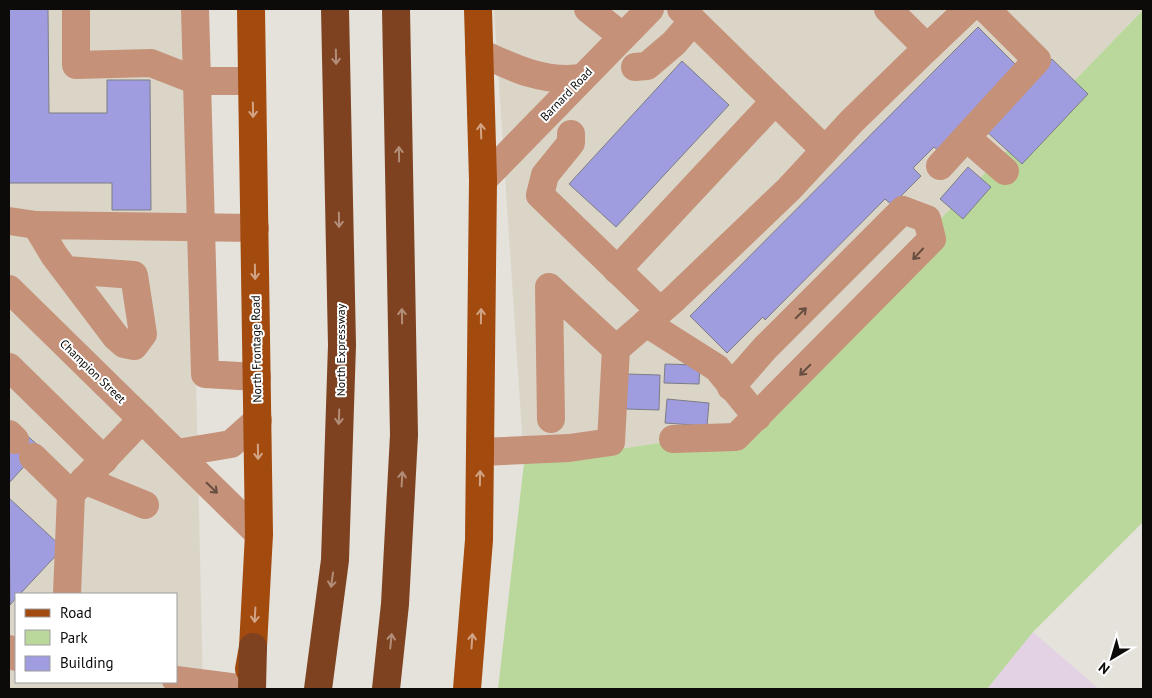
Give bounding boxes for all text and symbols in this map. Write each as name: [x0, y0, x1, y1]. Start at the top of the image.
one-way arrow: [331, 49, 341, 65]
street label: Barnard Road: [537, 64, 595, 124]
one-way arrow: [248, 102, 258, 118]
one-way arrow: [477, 123, 486, 139]
one-way arrow: [394, 146, 404, 162]
one-way arrow: [334, 212, 344, 228]
one-way arrow: [913, 247, 924, 260]
one-way arrow: [250, 264, 260, 280]
street label: North Frontage Road: [248, 295, 264, 403]
street label: North Expressway: [333, 303, 348, 396]
one-way arrow: [794, 307, 807, 319]
one-way arrow: [397, 308, 407, 324]
one-way arrow: [477, 308, 486, 324]
street label: Champion Street: [57, 336, 129, 406]
one-way arrow: [798, 364, 811, 376]
one-way arrow: [335, 409, 344, 425]
one-way arrow: [253, 444, 263, 460]
one-way arrow: [397, 471, 406, 487]
one-way arrow: [475, 471, 485, 487]
one-way arrow: [205, 481, 217, 493]
one-way arrow: [327, 571, 337, 587]
legend: [15, 593, 178, 683]
text: Road: [60, 603, 92, 622]
one-way arrow: [250, 607, 259, 623]
text: Park: [60, 628, 88, 647]
one-way arrow: [386, 633, 396, 649]
one-way arrow: [467, 633, 476, 649]
north arrow: [1087, 633, 1137, 683]
text: Building: [60, 653, 114, 672]
text: N: [1095, 658, 1113, 678]

